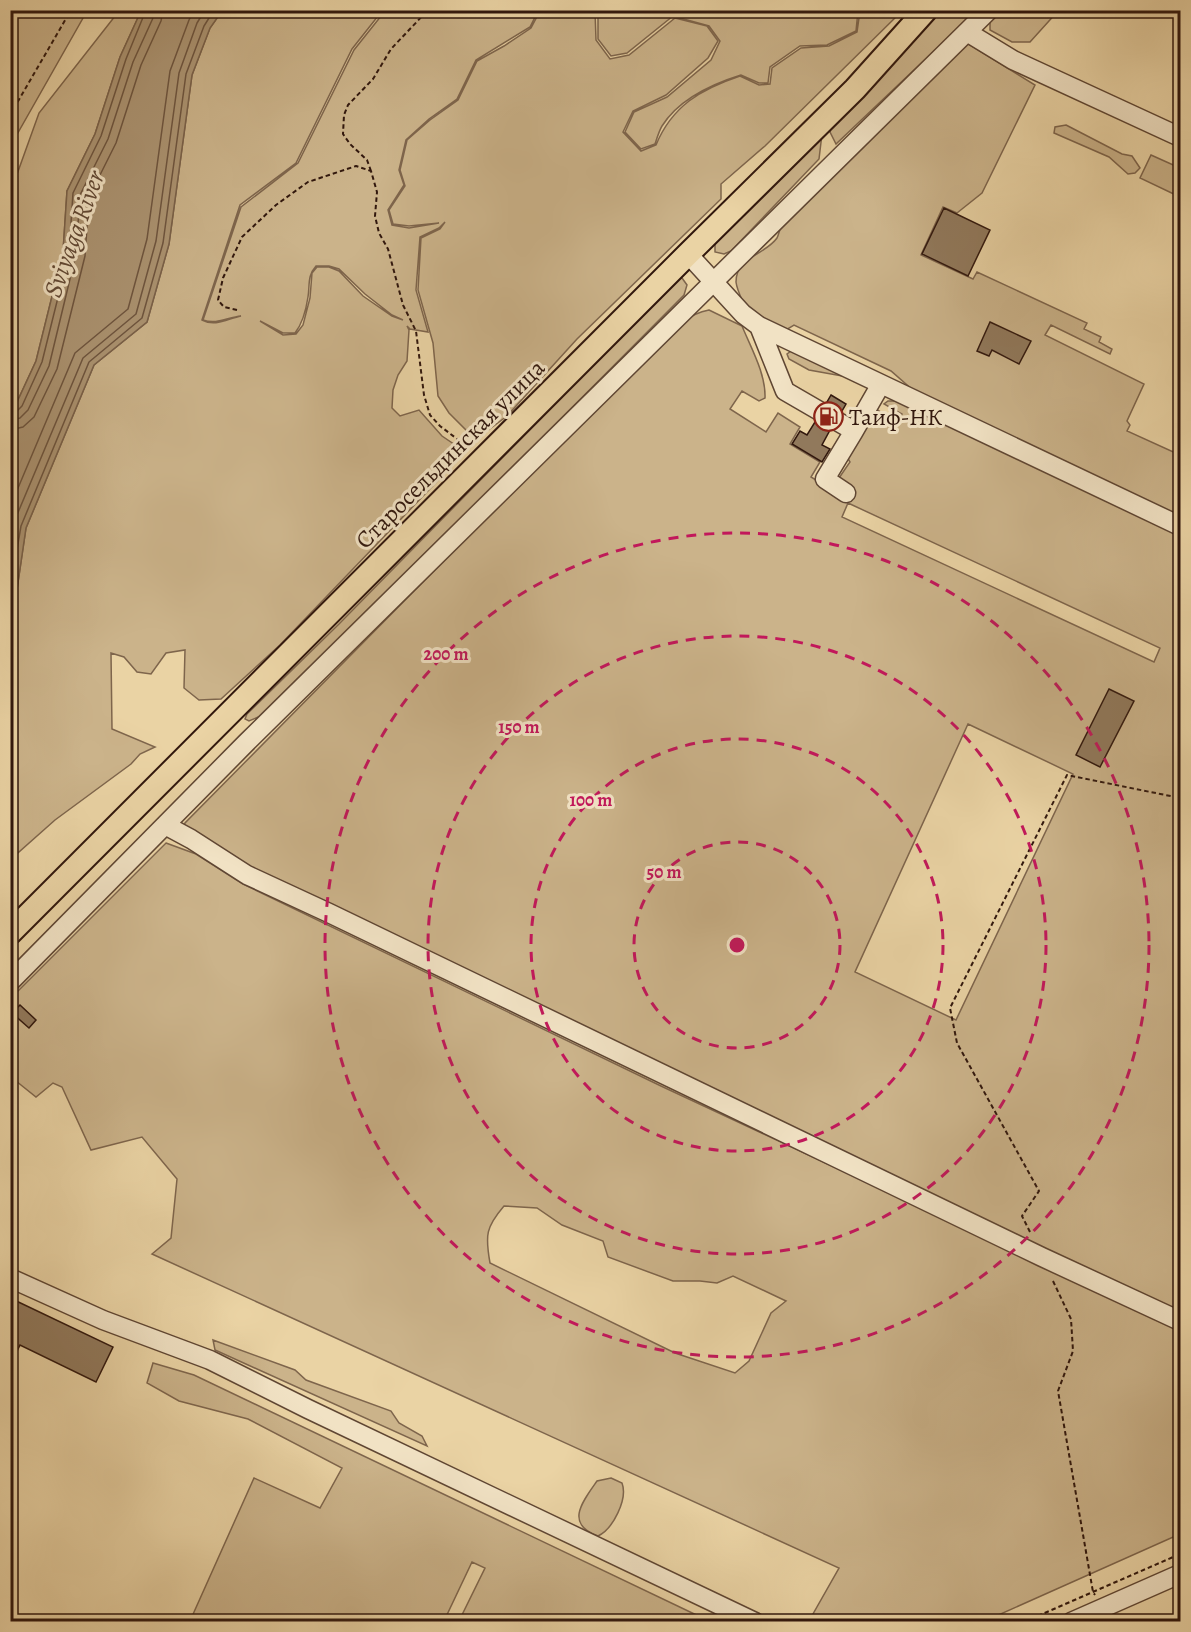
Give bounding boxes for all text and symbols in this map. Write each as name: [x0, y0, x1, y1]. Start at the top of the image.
water label: Sviyaga River: [35, 165, 113, 302]
street label: Старосельдинская улица: [348, 352, 552, 556]
fuel station icon: Таиф-НК: [812, 401, 844, 433]
place label: Таиф-НК: [849, 401, 943, 433]
text: 200 m: [423, 642, 469, 666]
text: 150 m: [498, 715, 540, 739]
text: 100 m: [570, 788, 612, 812]
text: 50 m: [647, 860, 681, 884]
centre of rings: [727, 935, 747, 955]

